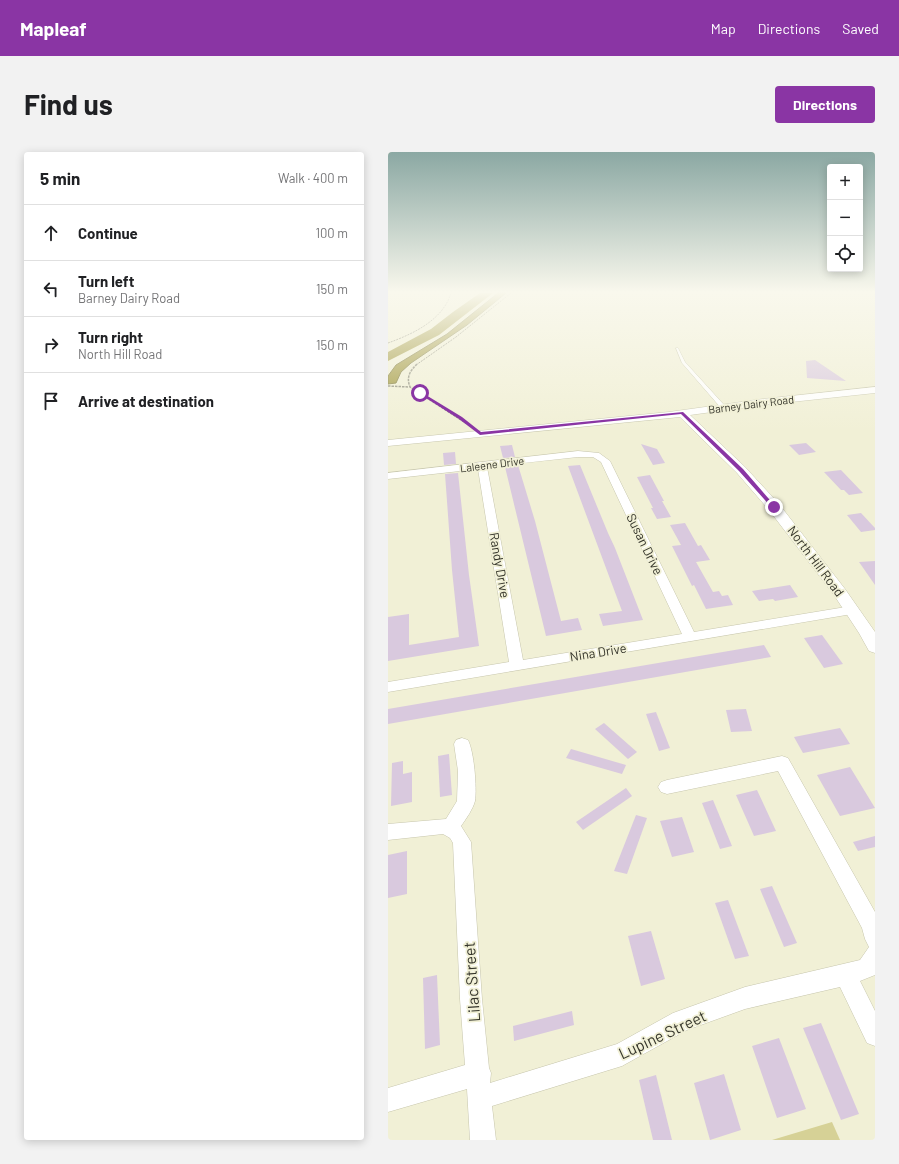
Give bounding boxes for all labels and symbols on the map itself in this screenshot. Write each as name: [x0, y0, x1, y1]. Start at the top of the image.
route start: [411, 384, 429, 402]
street label: Barney Dairy Road: [707, 392, 795, 416]
street label: Laleene Drive: [459, 454, 525, 474]
route end: [765, 498, 783, 516]
street label: Susan Drive: [623, 511, 667, 577]
street label: North Hill Road: [784, 523, 848, 599]
street label: Randy Drive: [486, 531, 514, 599]
street label: Nina Drive: [568, 640, 628, 664]
street label: Lilac Street: [459, 941, 483, 1023]
street label: Lupine Street: [615, 1005, 709, 1063]

